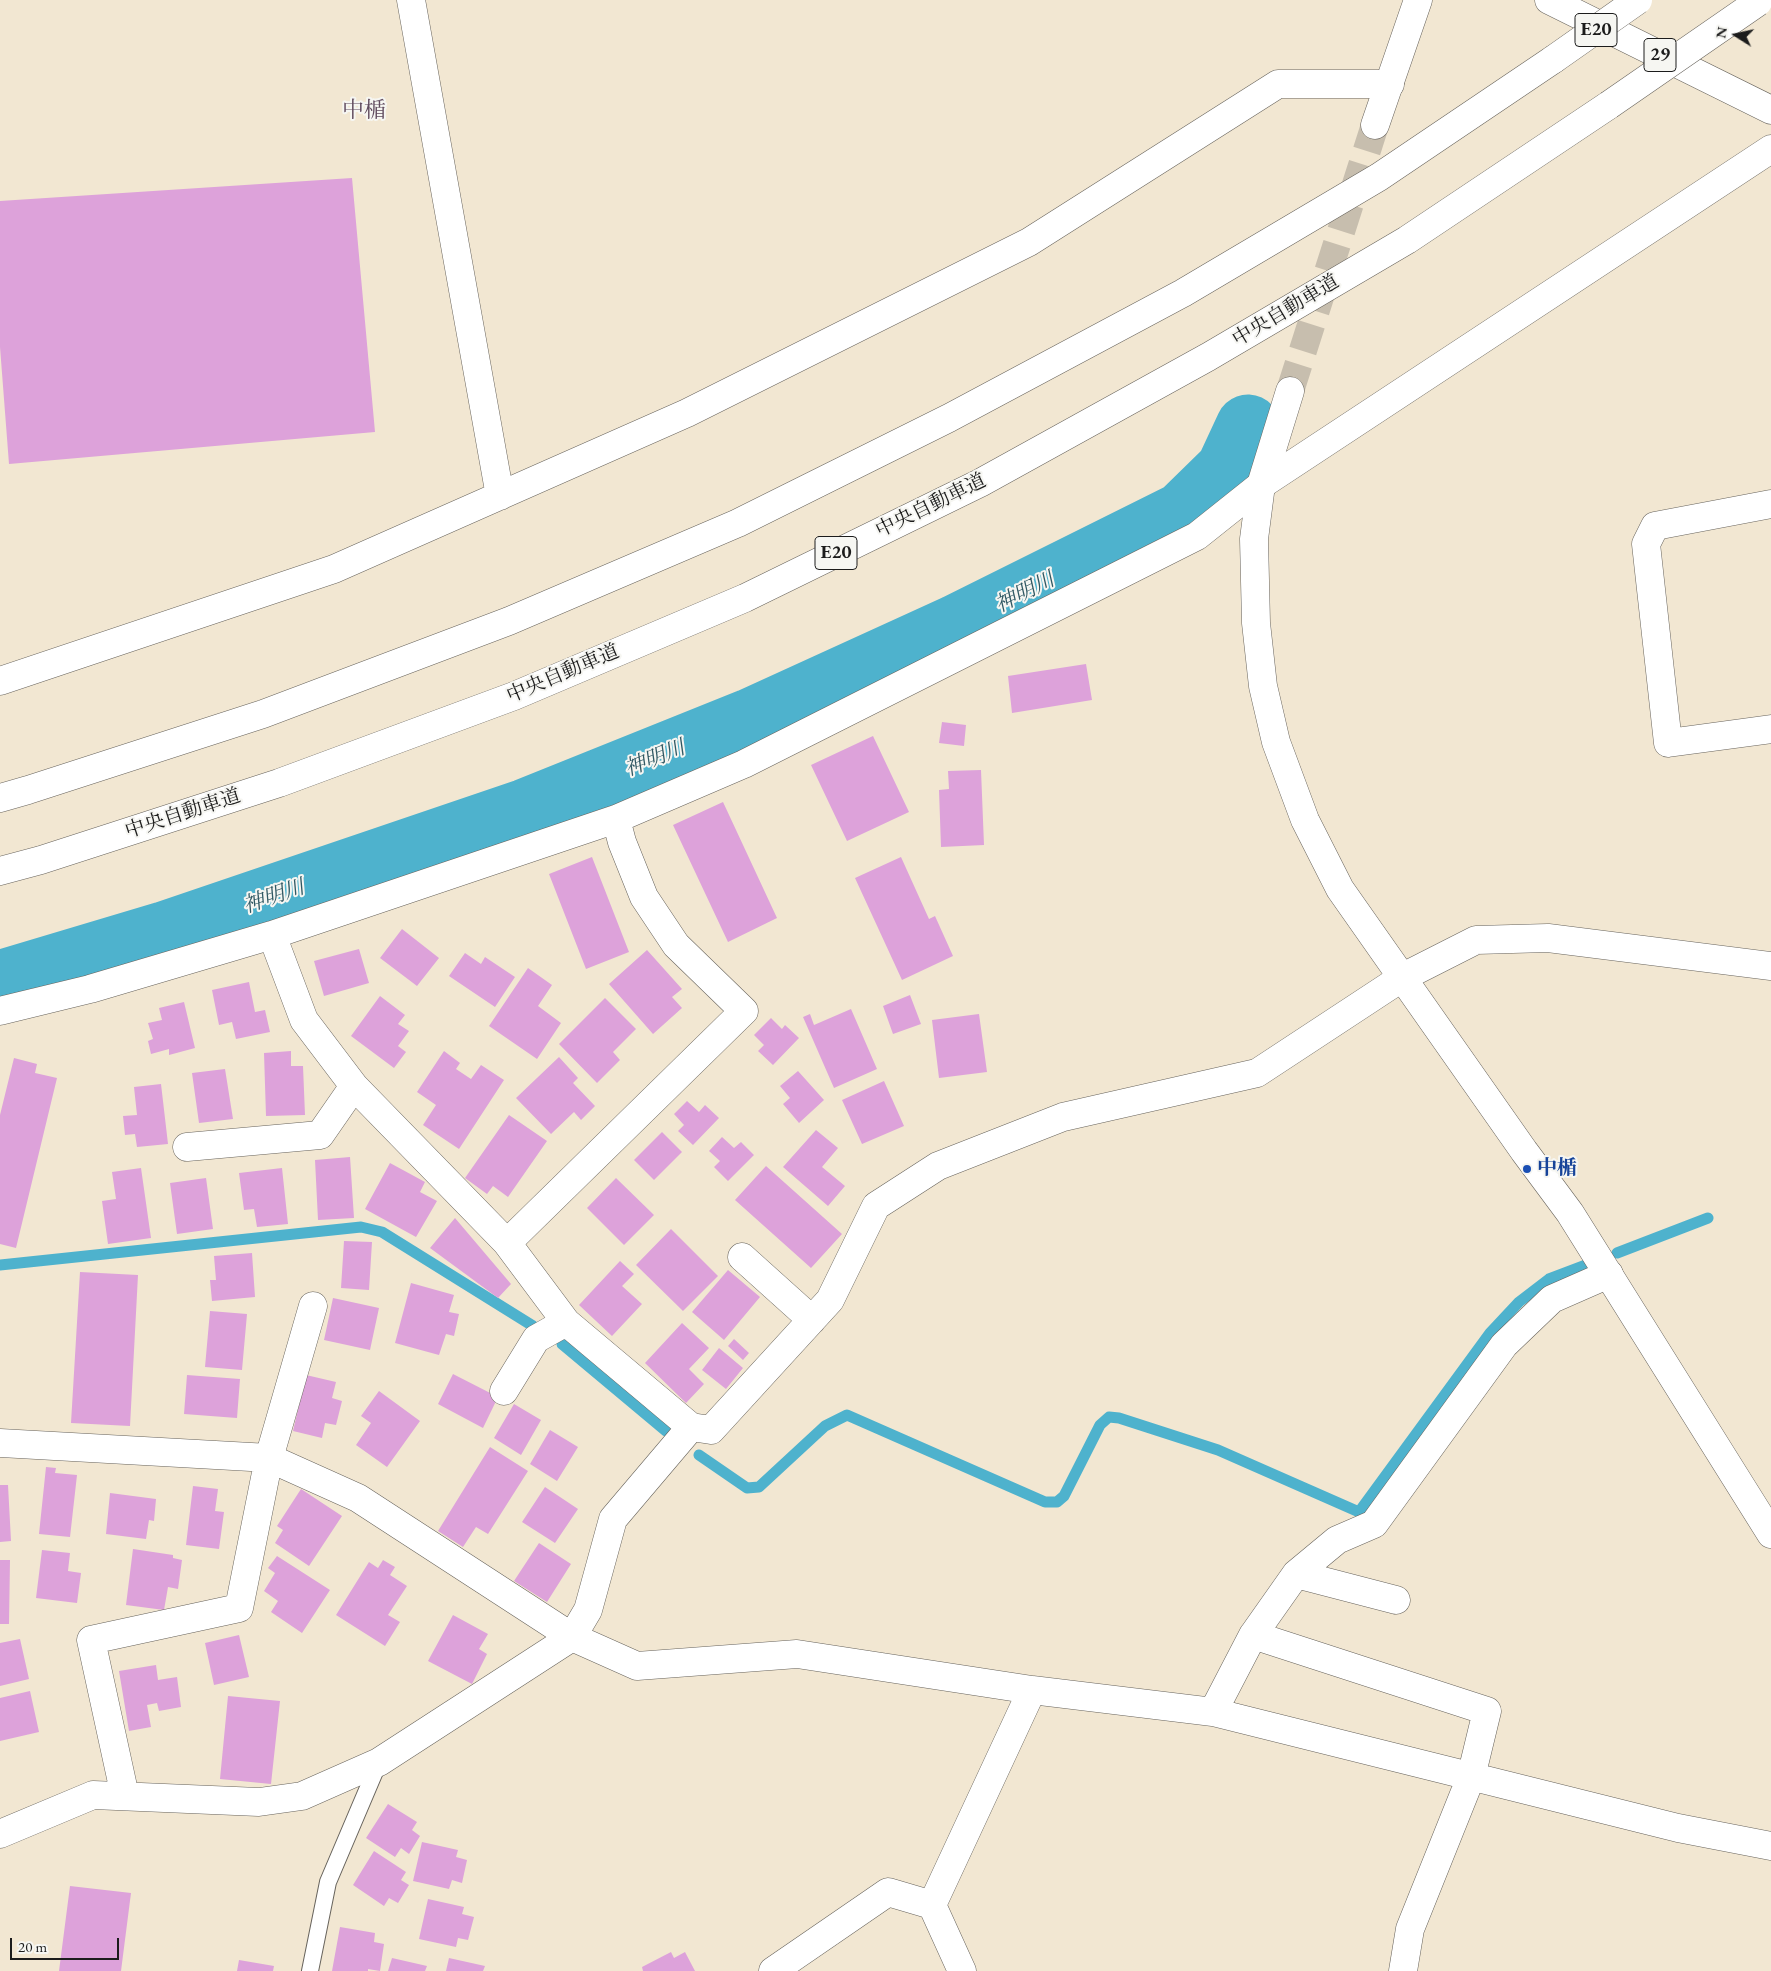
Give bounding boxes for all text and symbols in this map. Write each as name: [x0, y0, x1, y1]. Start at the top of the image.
north arrow: [1711, 10, 1761, 60]
road number: E20: [1575, 14, 1617, 46]
text: N: [1711, 25, 1731, 40]
road number: 29: [1644, 38, 1676, 72]
district label: 中楯: [342, 98, 386, 124]
street label: 中央自動車道: [1228, 270, 1344, 352]
street label: 中央自動車道: [872, 469, 990, 543]
road number: E20: [815, 536, 857, 570]
water label: 神明川: [991, 567, 1059, 619]
street label: 中央自動車道: [503, 640, 623, 708]
water label: 神明川: [621, 736, 689, 782]
street label: 中央自動車道: [122, 784, 244, 844]
water label: 神明川: [240, 875, 308, 919]
place label: 中楯: [1537, 1157, 1577, 1181]
marker: 中楯: [1521, 1163, 1533, 1175]
scale bar: [12, 1928, 121, 1960]
text: 20 m: [18, 1937, 47, 1956]

